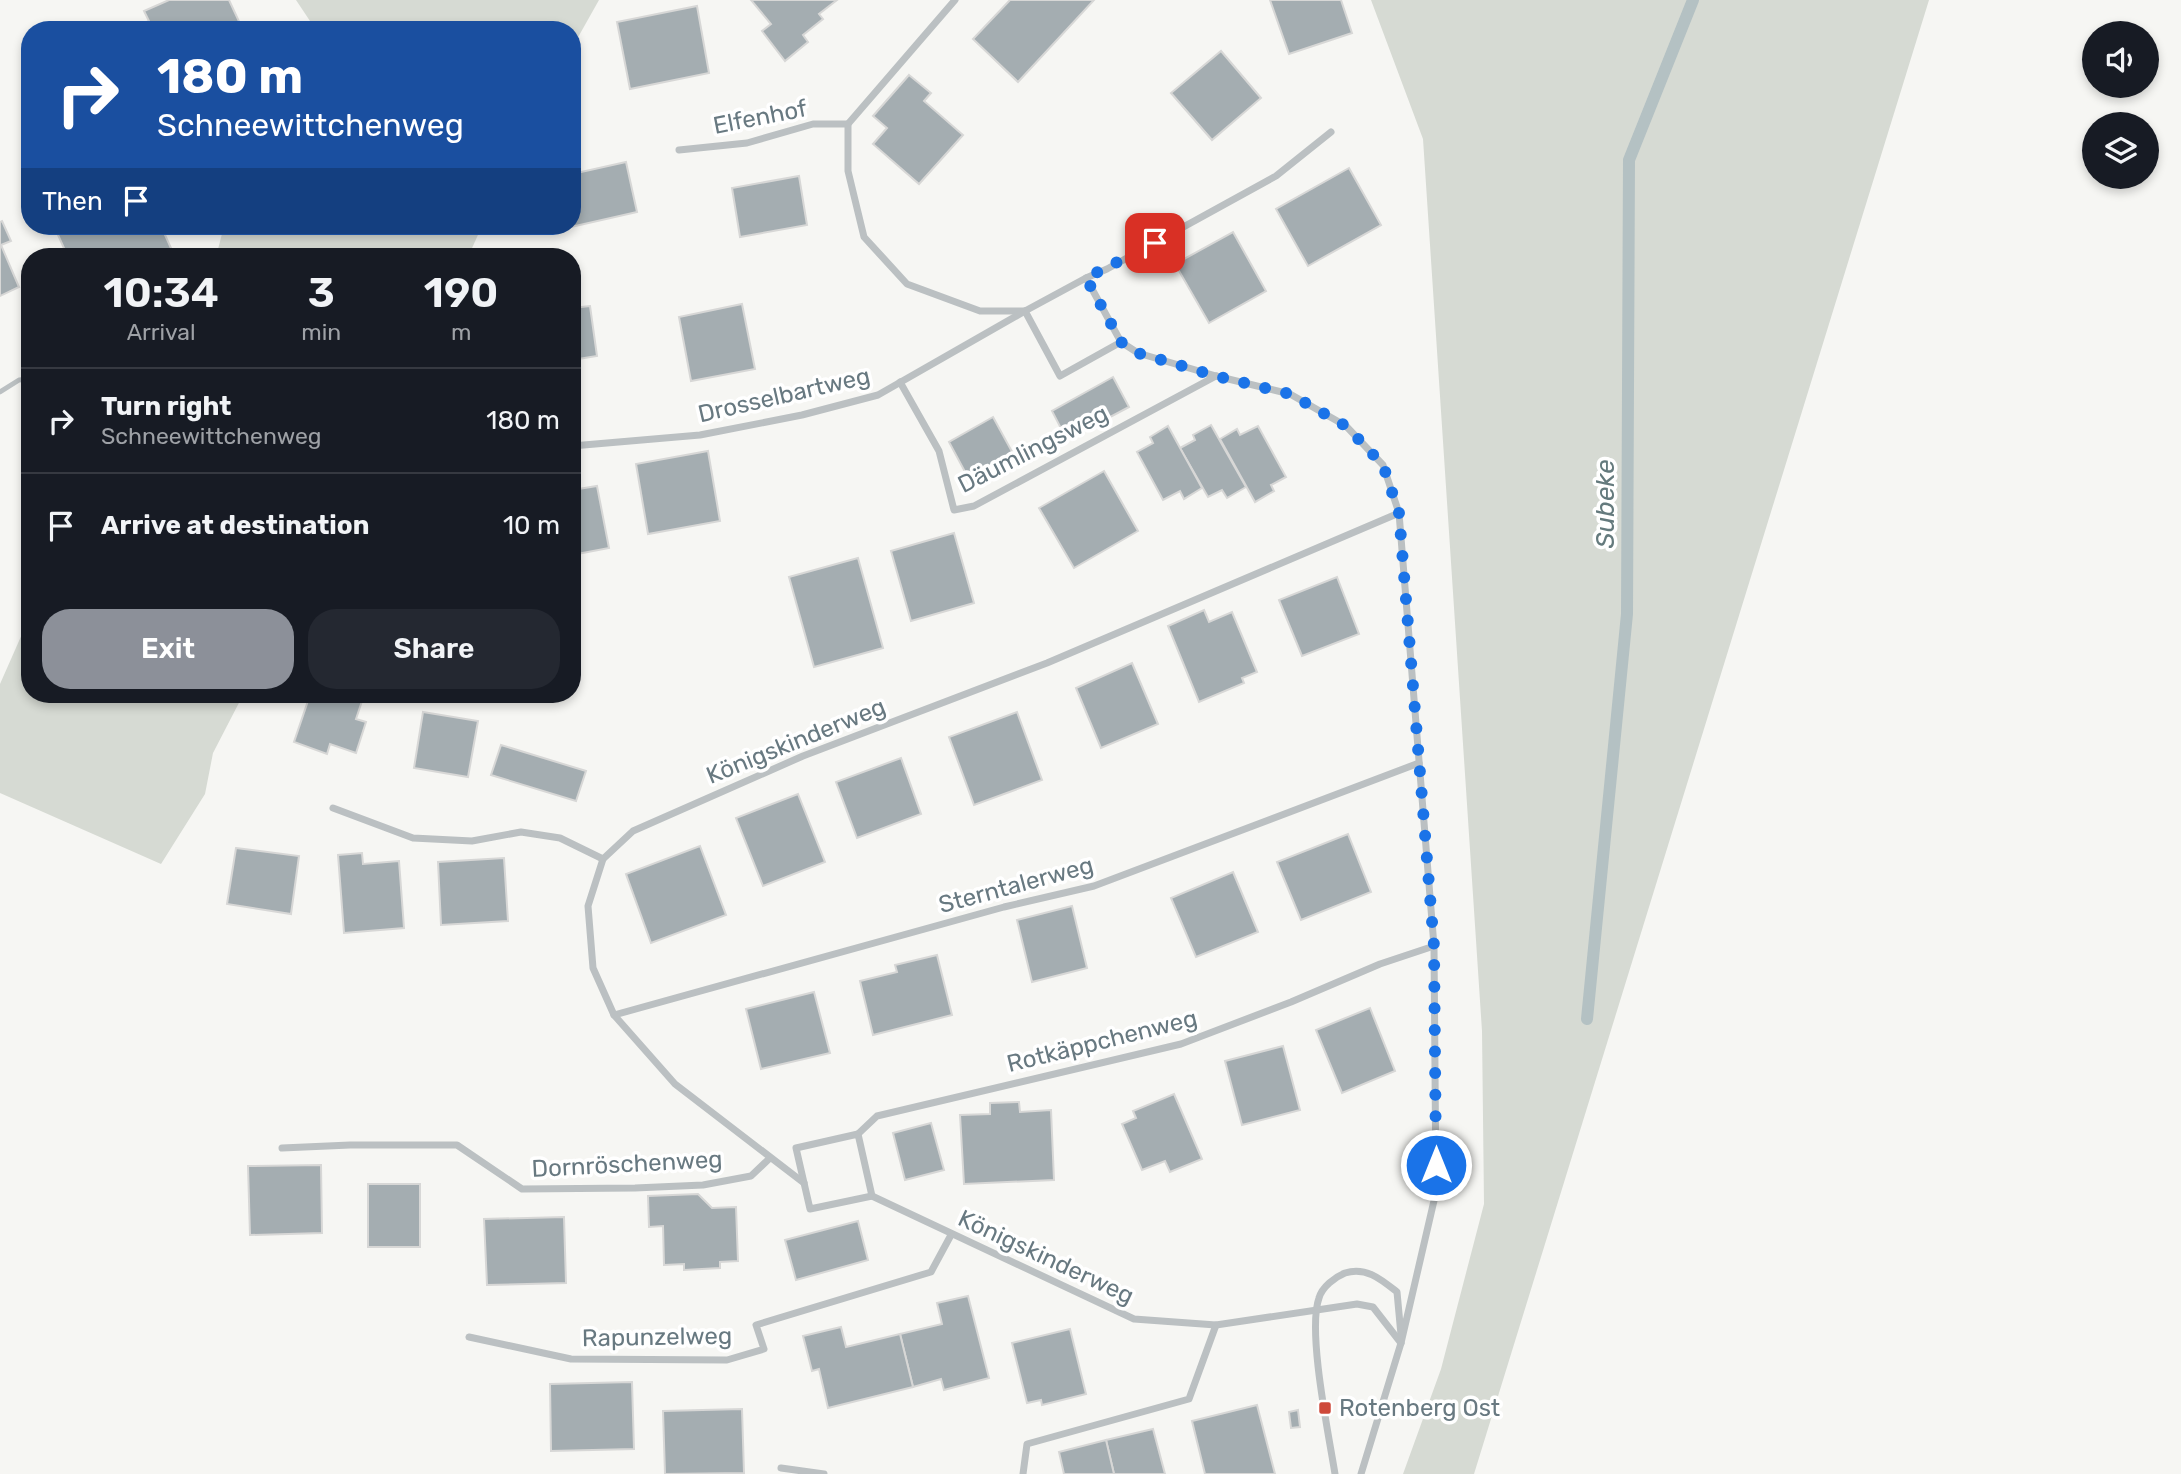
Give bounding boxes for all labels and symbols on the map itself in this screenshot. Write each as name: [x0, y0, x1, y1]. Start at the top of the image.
street label: Elfenhof: [711, 94, 810, 140]
pin: [1125, 213, 1185, 273]
street label: Drosselbartweg: [695, 362, 873, 428]
street label: Däumlingsweg: [953, 399, 1113, 499]
water label: Subeke: [1590, 459, 1621, 549]
street label: Königskinderweg: [702, 692, 890, 790]
street label: Sterntalerweg: [936, 851, 1096, 919]
street label: Rotkäppchenweg: [1004, 1004, 1200, 1078]
position arrow: [1399, 1128, 1473, 1202]
street label: Dornröschenweg: [531, 1145, 723, 1183]
street label: Königskinderweg: [954, 1204, 1138, 1310]
street label: Rapunzelweg: [582, 1322, 732, 1352]
place label: Rotenberg Ost: [1339, 1394, 1500, 1422]
marker: Rotenberg Ost: [1317, 1400, 1333, 1416]

